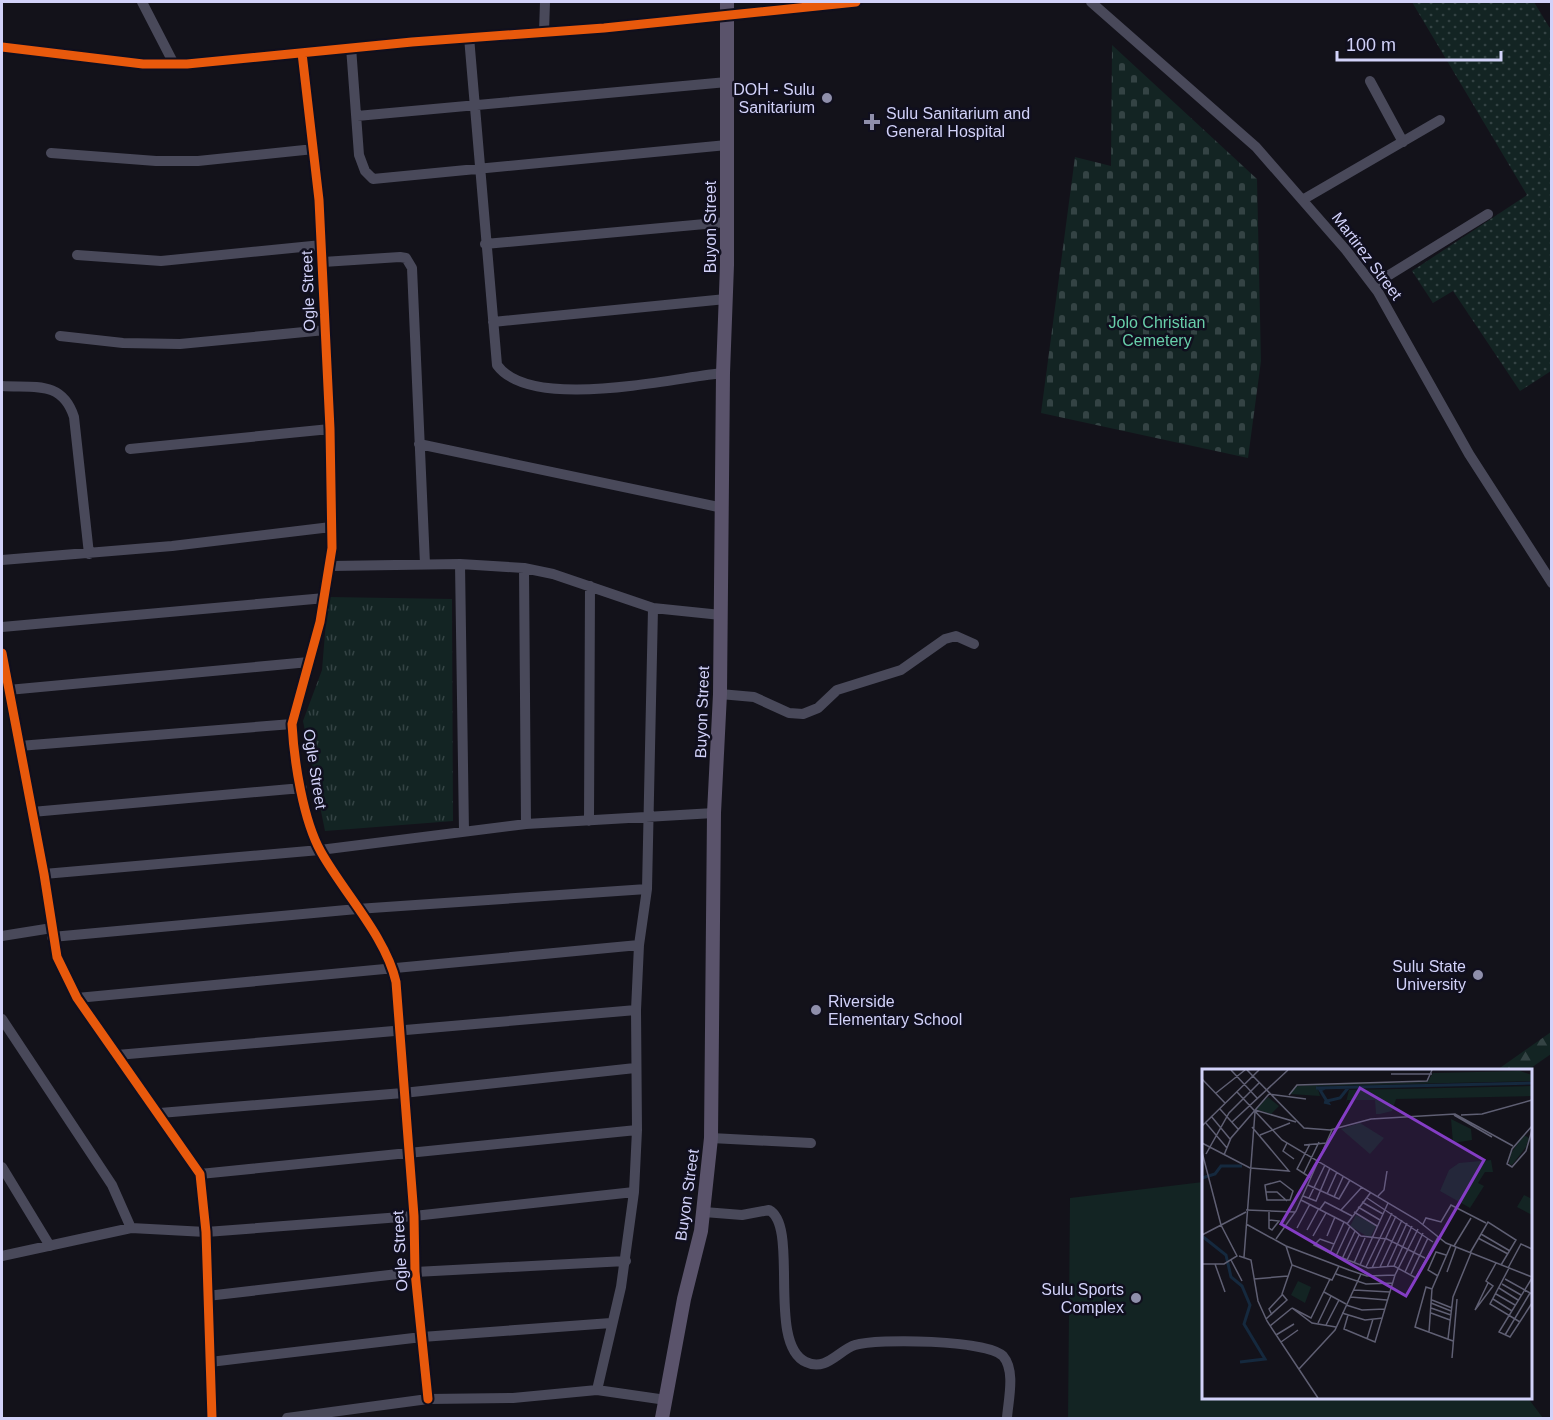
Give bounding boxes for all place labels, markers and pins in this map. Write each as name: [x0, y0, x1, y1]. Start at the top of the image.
place label: DOH - Sulu Sanitarium: [733, 81, 815, 116]
marker: DOH - Sulu Sanitarium: [820, 91, 834, 105]
place label: Sulu Sanitarium and General Hospital: [886, 105, 1030, 140]
marker: Sulu Sanitarium and General Hospital: [863, 113, 881, 131]
place label: Sulu State University: [1392, 958, 1466, 993]
marker: Sulu State University: [1471, 968, 1485, 982]
place label: Riverside Elementary School: [828, 993, 962, 1028]
marker: Riverside Elementary School: [809, 1003, 823, 1017]
place label: Sulu Sports Complex: [1041, 1281, 1124, 1316]
marker: Sulu Sports Complex: [1129, 1291, 1143, 1305]

